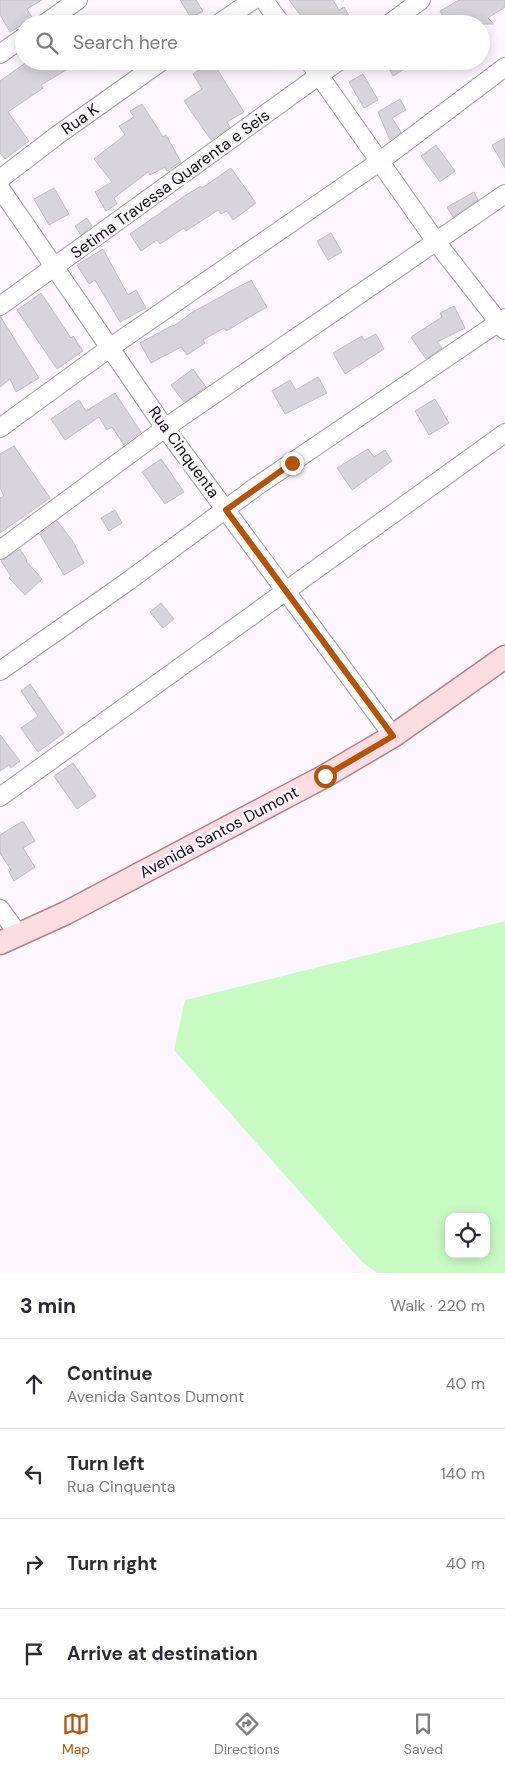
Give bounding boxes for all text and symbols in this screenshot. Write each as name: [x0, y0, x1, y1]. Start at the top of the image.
search box: [15, 15, 490, 70]
icon: search: [33, 29, 61, 57]
text: Search here: [73, 30, 178, 55]
street label: Rua K: [57, 99, 103, 139]
street label: Setima Travessa Quarenta e Seis: [66, 105, 274, 263]
street label: Rua Cinquenta: [144, 402, 224, 502]
route end: [281, 452, 304, 475]
route start: [314, 765, 337, 788]
street label: Avenida Santos Dumont: [136, 781, 302, 883]
map controls: [445, 1213, 490, 1258]
button: locate: [445, 1213, 490, 1258]
text: 3 min: [20, 1292, 76, 1320]
text: Walk · 220 m: [391, 1295, 485, 1316]
text: Continue: [67, 1361, 153, 1386]
icon: ahead: [20, 1370, 48, 1398]
text: 40 m: [446, 1373, 485, 1394]
text: Avenida Santos Dumont: [67, 1386, 244, 1407]
text: Turn left: [67, 1451, 145, 1476]
icon: left: [20, 1460, 48, 1488]
text: 140 m: [441, 1463, 485, 1484]
text: Rua Cinquenta: [67, 1476, 176, 1497]
icon: right: [20, 1550, 48, 1578]
text: Turn right: [67, 1551, 157, 1576]
text: 40 m: [446, 1553, 485, 1574]
icon: arrive: [20, 1640, 48, 1668]
text: Arrive at destination: [67, 1641, 258, 1666]
tab: Map: [62, 1710, 90, 1758]
tab: Directions: [214, 1710, 280, 1758]
tab: Saved: [404, 1710, 443, 1758]

